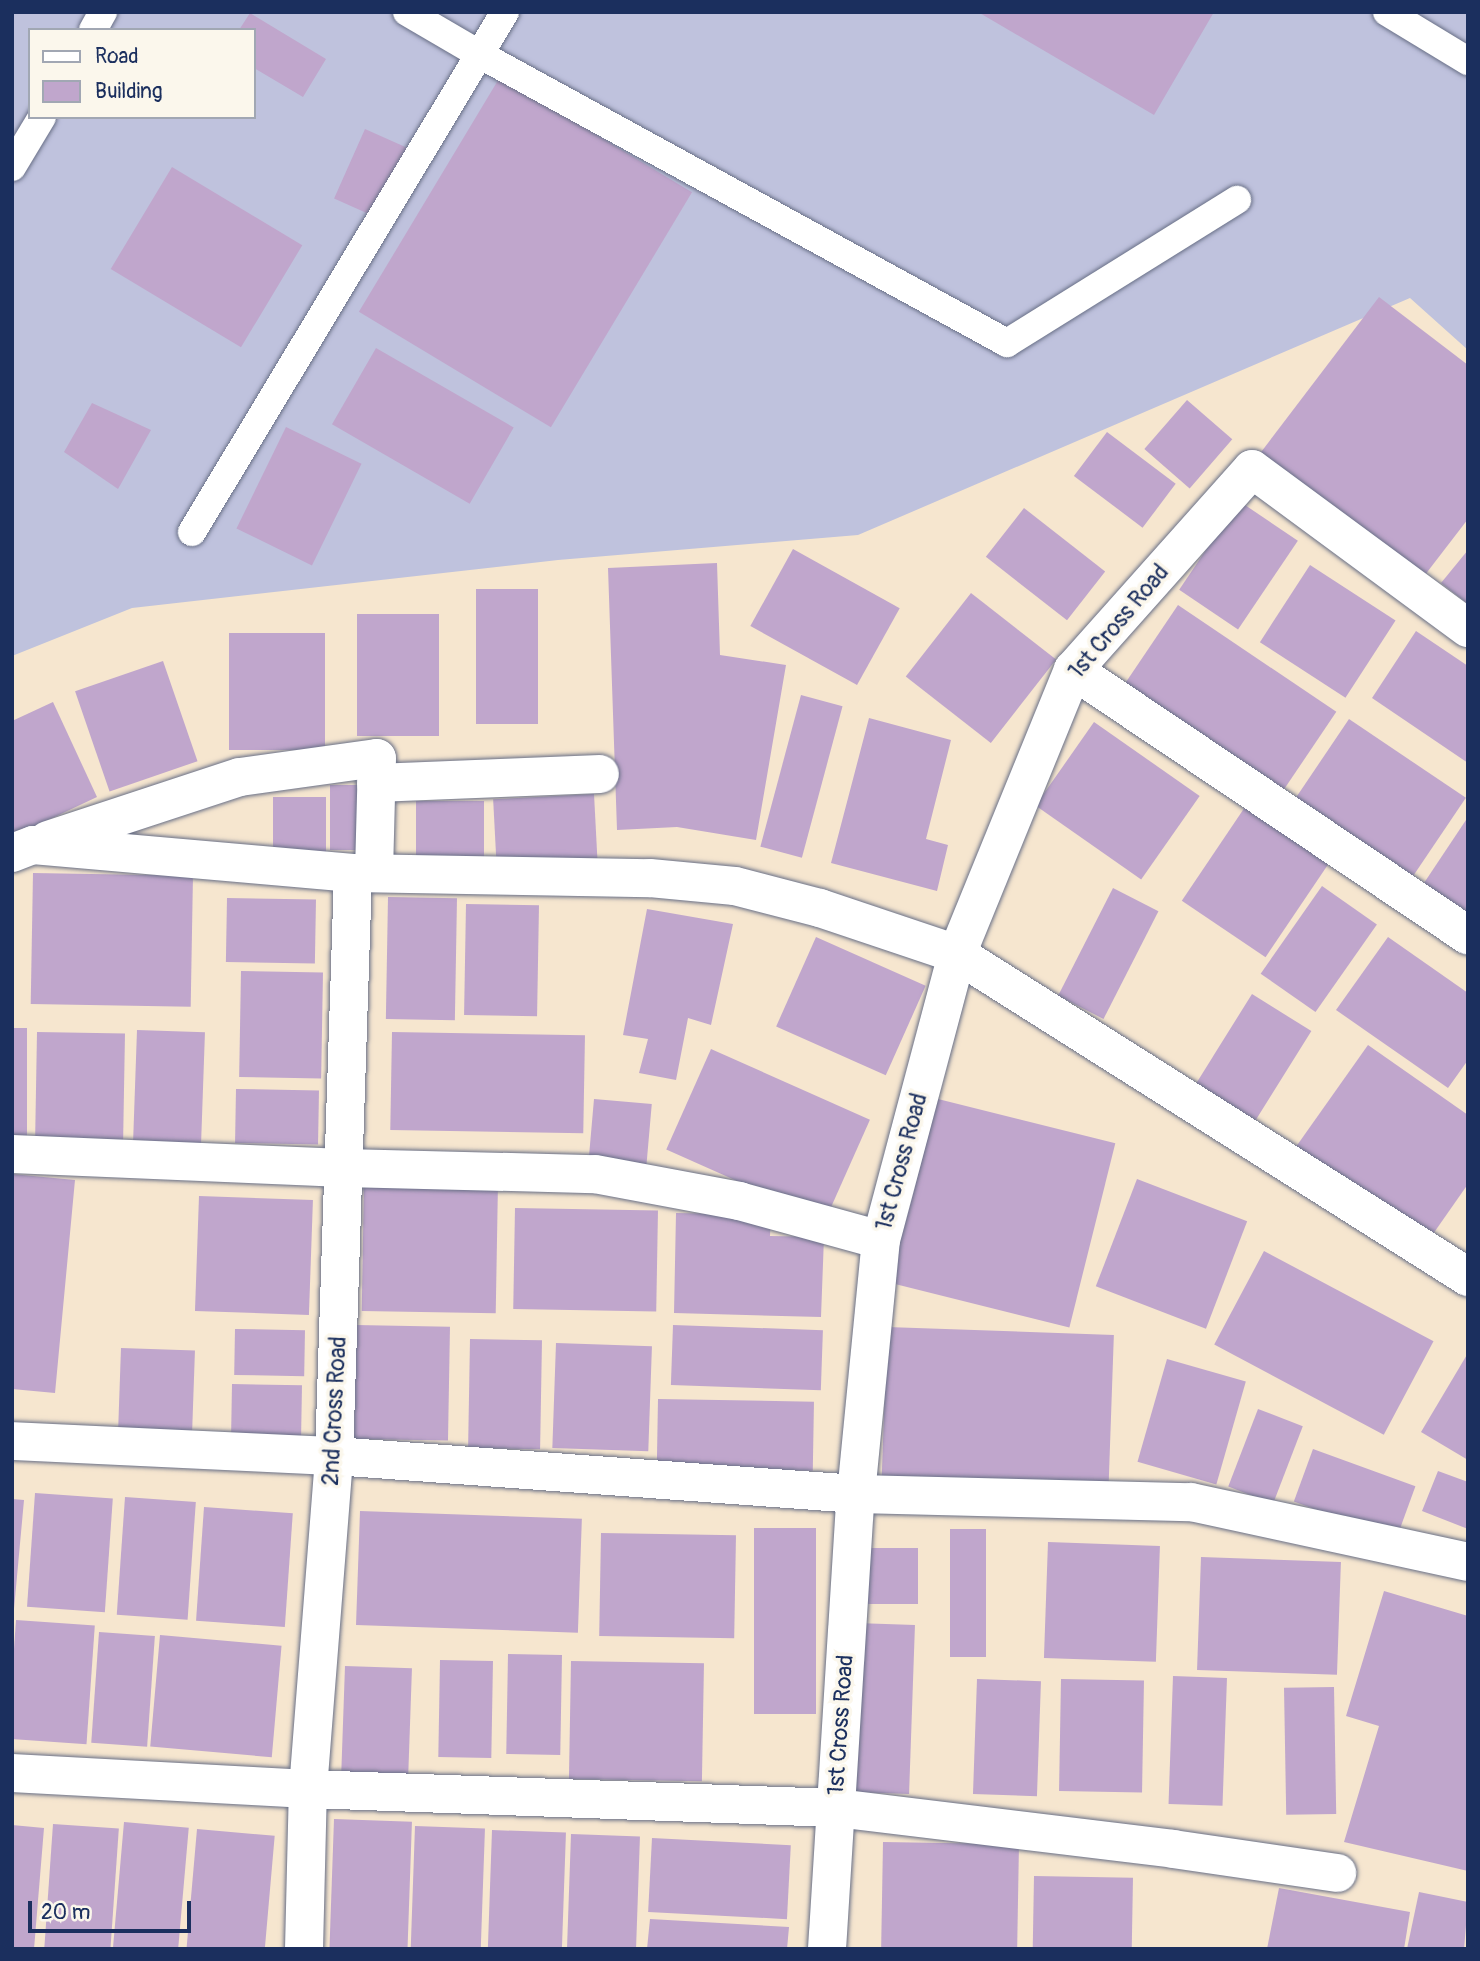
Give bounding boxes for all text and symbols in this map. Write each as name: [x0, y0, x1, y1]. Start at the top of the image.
legend: [28, 28, 256, 119]
text: Road: [95, 43, 139, 70]
text: Building: [95, 78, 162, 105]
street label: 1st Cross Road: [1063, 559, 1175, 685]
street label: 1st Cross Road: [870, 1090, 934, 1234]
street label: 2nd Cross Road: [317, 1336, 353, 1486]
street label: 1st Cross Road: [822, 1654, 860, 1796]
scale bar: [32, 1888, 194, 1932]
text: 20 m: [41, 1899, 90, 1926]

